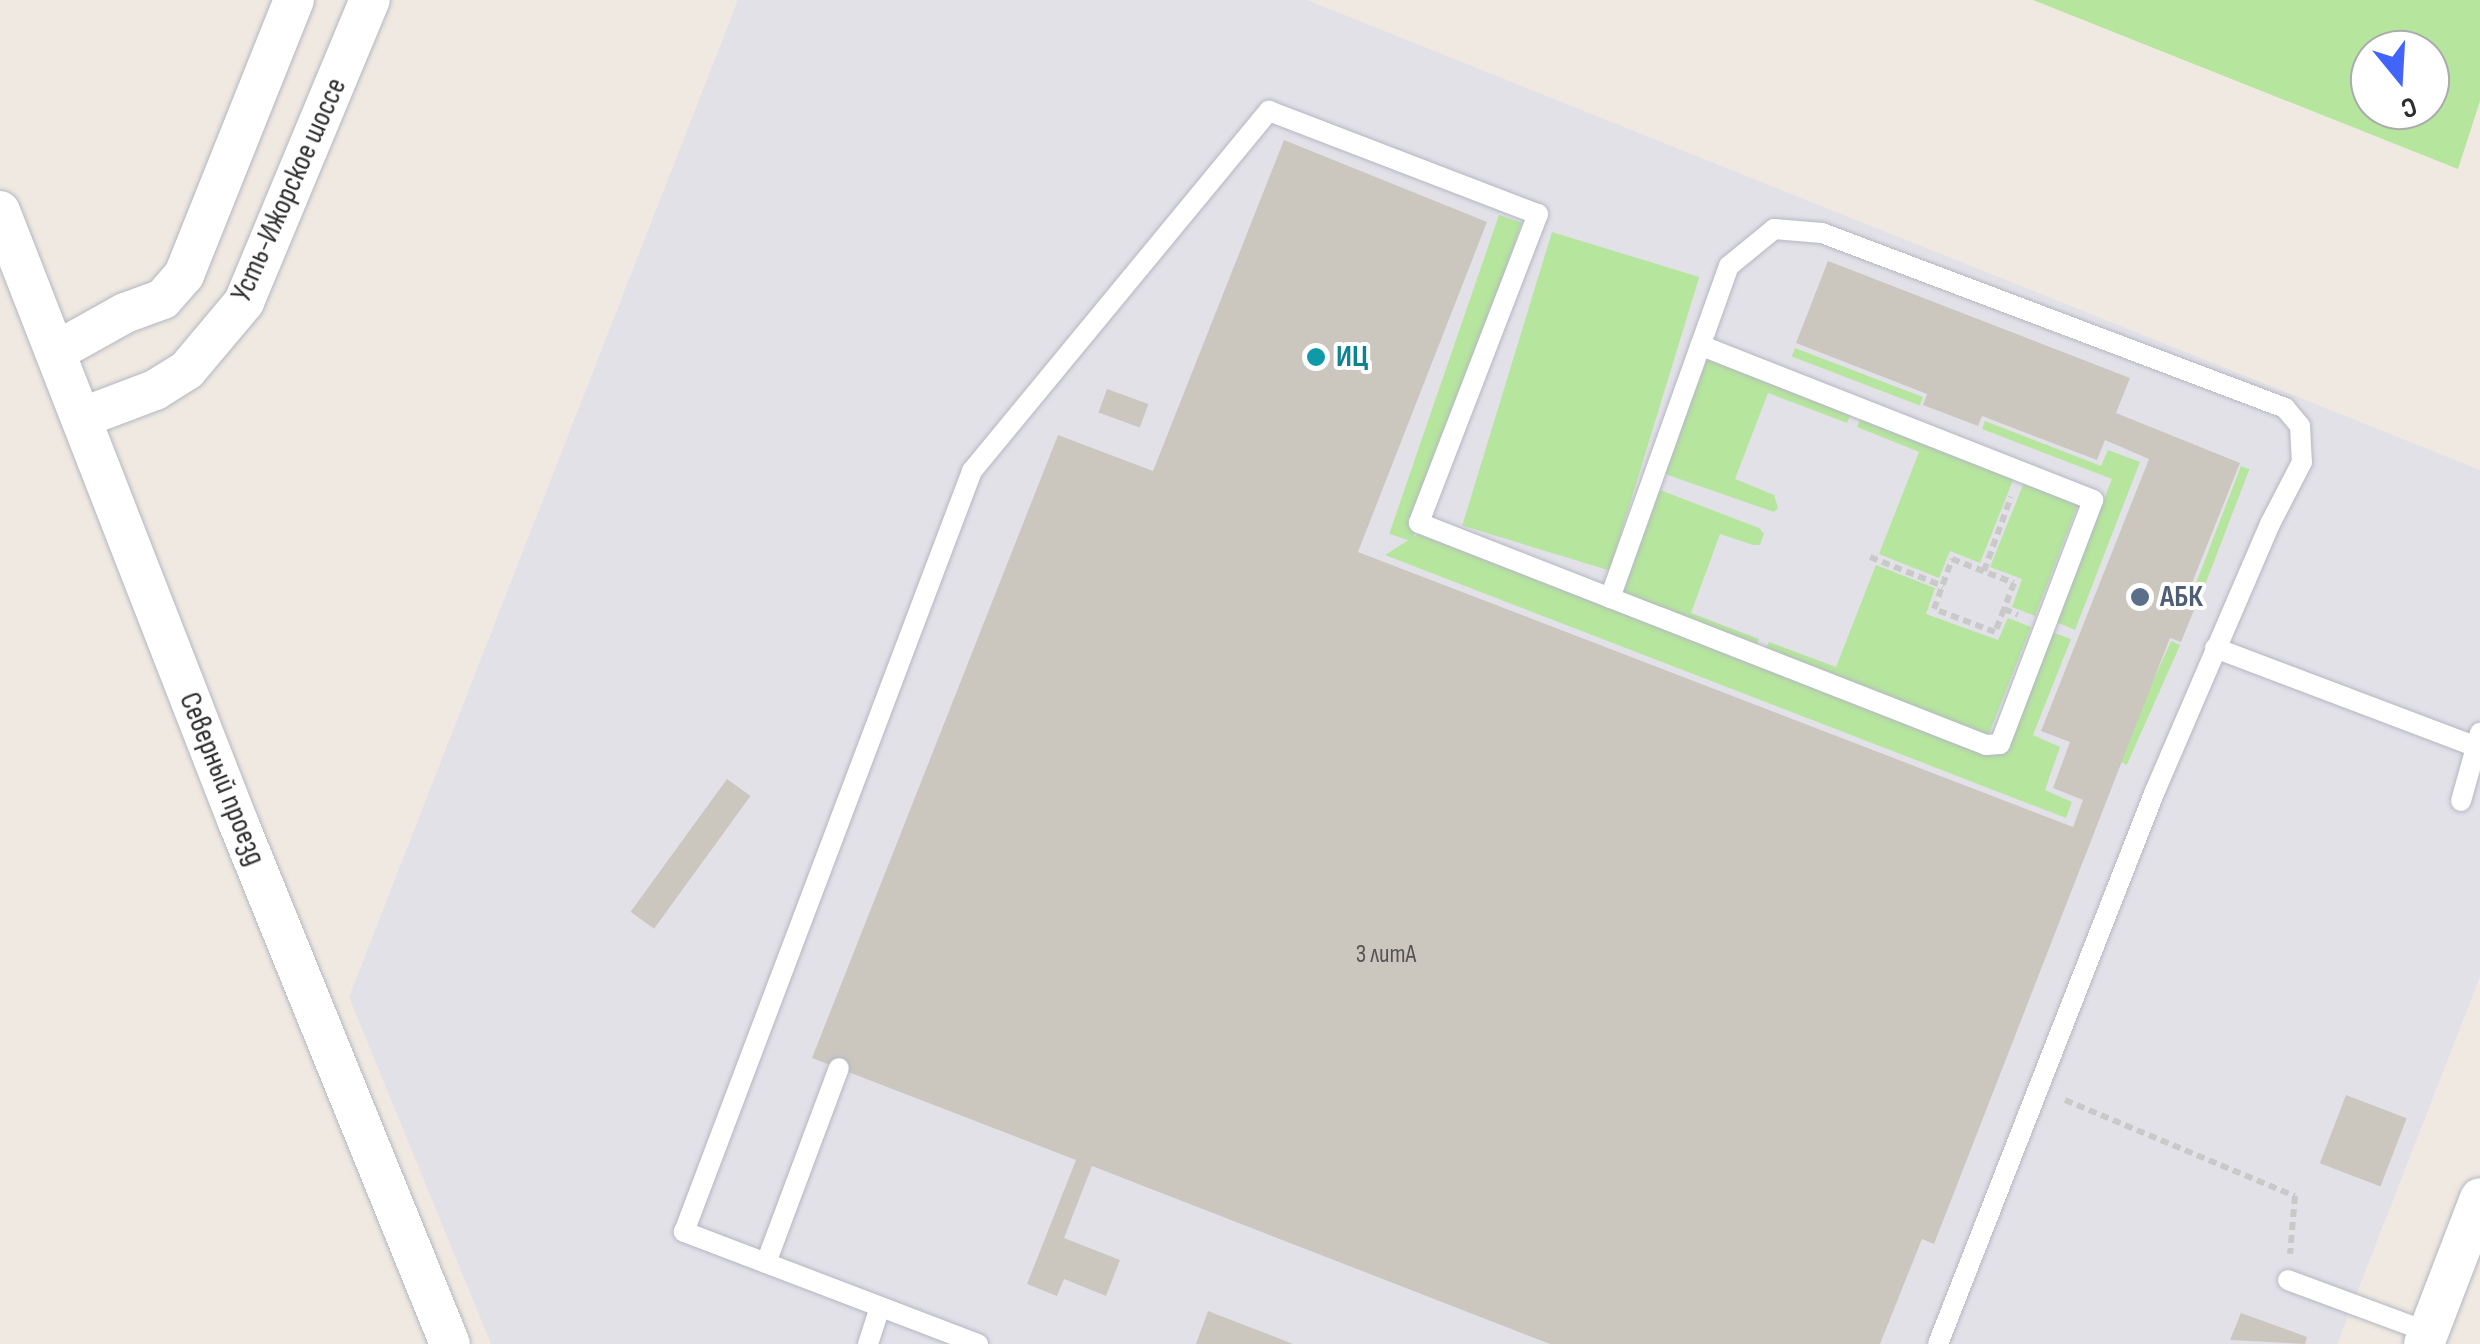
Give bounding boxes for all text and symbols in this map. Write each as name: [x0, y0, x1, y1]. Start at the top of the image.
north arrow: [2350, 30, 2450, 130]
street label: Усть-Ижорское шоссе: [224, 73, 354, 307]
text: С: [2397, 89, 2421, 125]
place label: ИЦ: [1336, 339, 1368, 375]
marker: ИЦ: [1305, 346, 1327, 368]
place label: АБК: [2160, 579, 2203, 615]
marker: АБК: [2129, 586, 2151, 608]
street label: Северный проезд: [171, 687, 273, 871]
house number: 3 литА: [1356, 940, 1416, 970]

